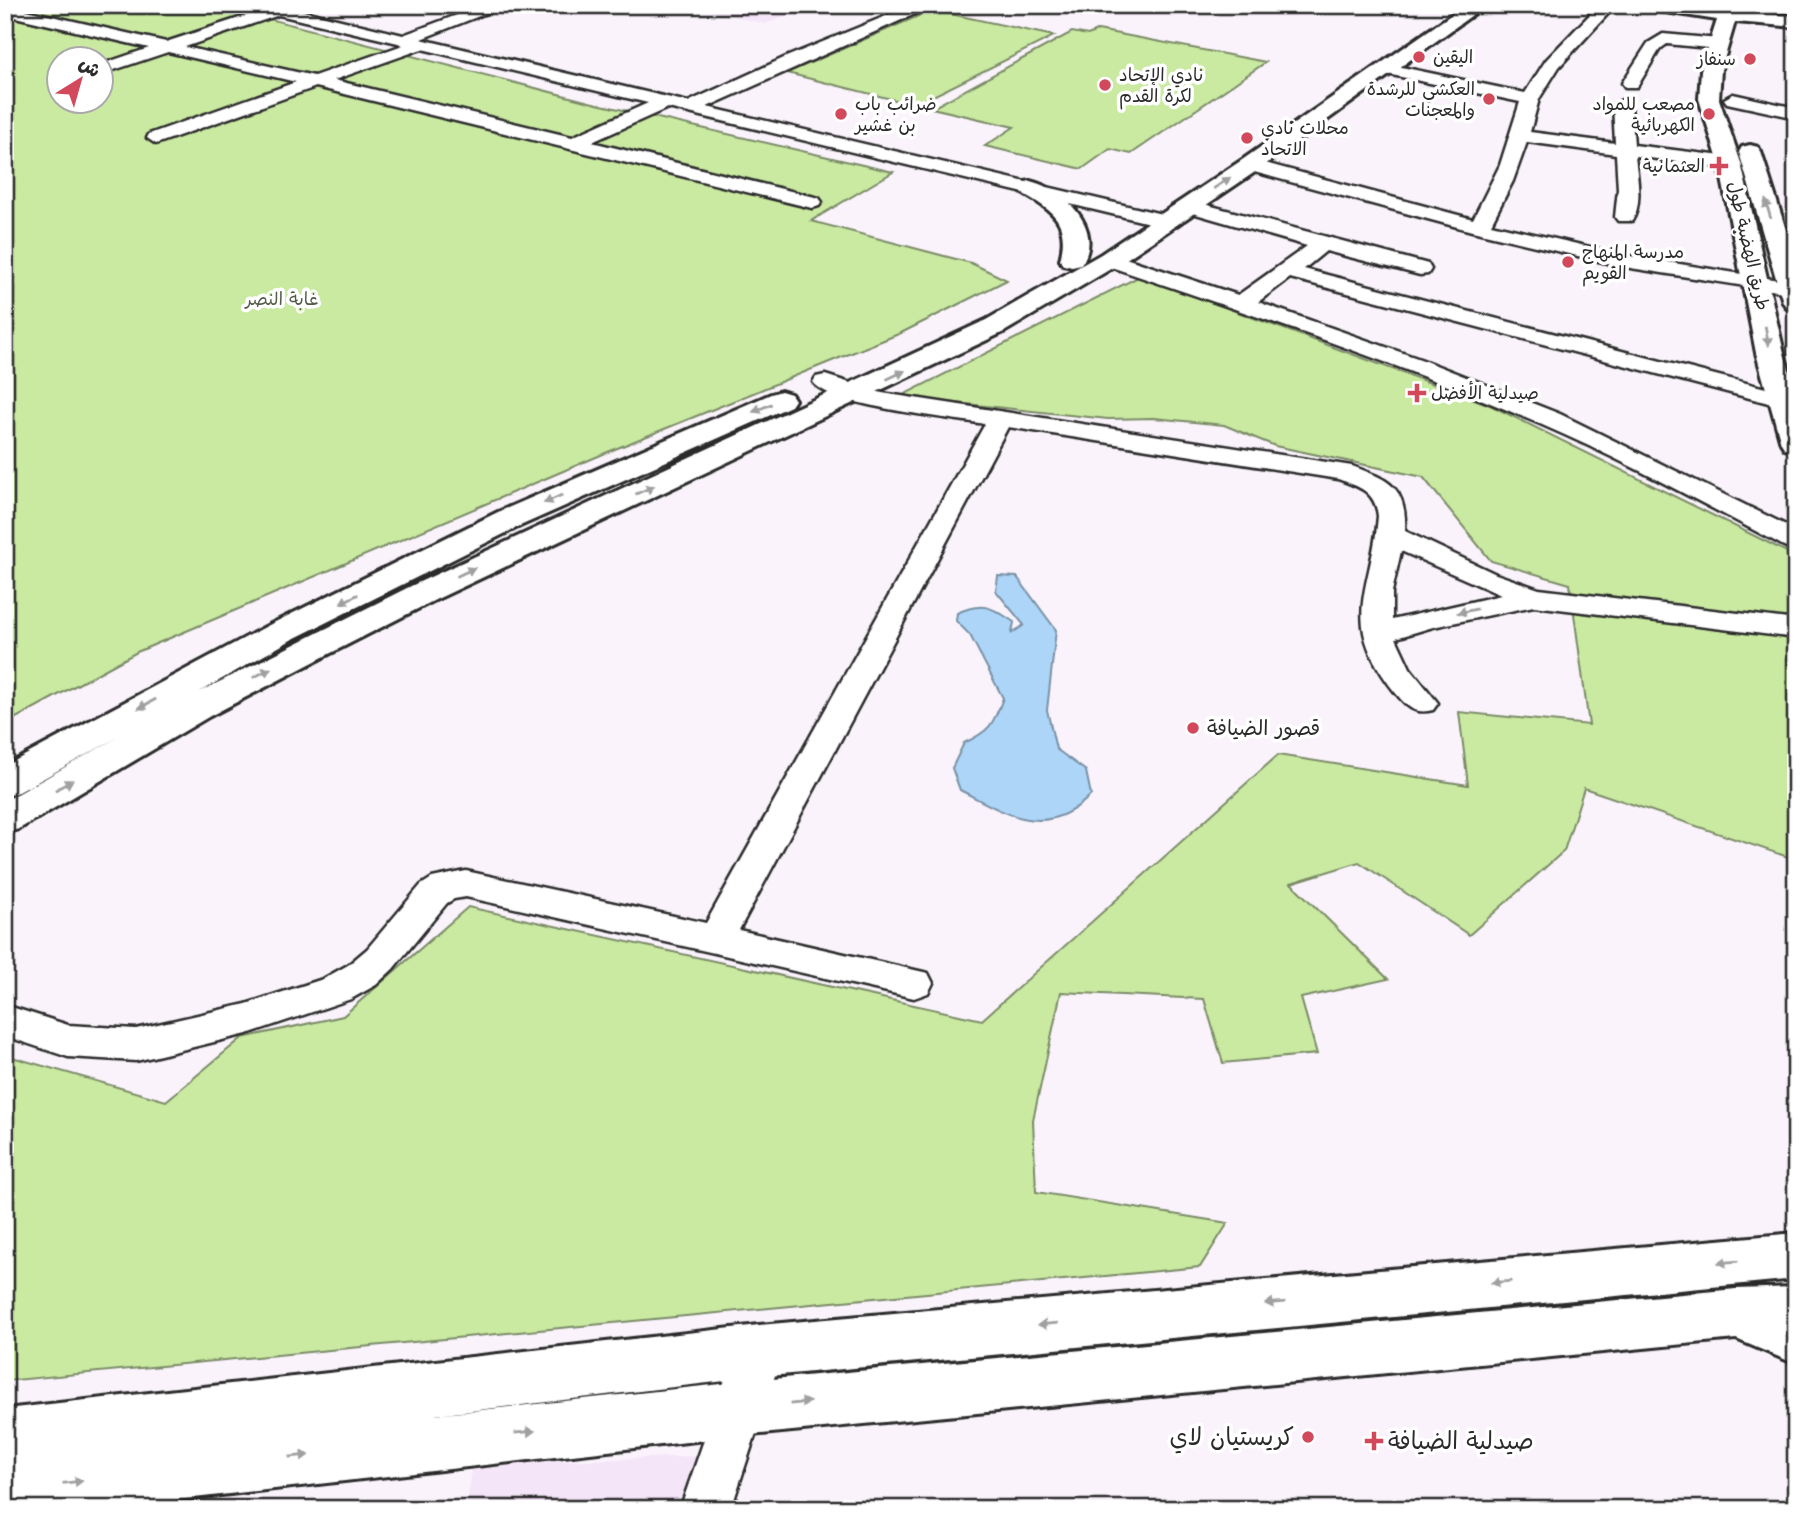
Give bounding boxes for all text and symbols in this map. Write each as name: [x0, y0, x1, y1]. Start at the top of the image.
north arrow: [46, 46, 116, 116]
place label: اليقين: [1433, 47, 1473, 68]
marker: اليقين: [1411, 49, 1427, 65]
place label: سنفاز: [1695, 49, 1736, 70]
marker: سنفاز: [1742, 51, 1758, 67]
text: ش: [75, 52, 105, 82]
place label: نادي الإتحاد لكرة القدم: [1119, 65, 1203, 110]
marker: نادي الإتحاد لكرة القدم: [1097, 77, 1113, 93]
place label: العكشي للرشدة والمعجنات: [1367, 79, 1475, 121]
marker: العكشي للرشدة والمعجنات: [1481, 91, 1497, 107]
place label: ضرائب باب بن غشير: [853, 94, 937, 136]
place label: مصعب للمواد الكهربائية: [1592, 94, 1695, 136]
marker: ضرائب باب بن غشير: [833, 106, 849, 122]
marker: مصعب للمواد الكهربائية: [1701, 106, 1717, 122]
place label: محلات نادي الاتحاد: [1261, 118, 1349, 160]
marker: محلات نادي الاتحاد: [1239, 130, 1255, 146]
place label: العثمانية: [1643, 156, 1705, 177]
marker: العثمانية: [1711, 158, 1727, 174]
one-way arrow: [1213, 177, 1232, 190]
street label: طريق الهضبة طول: [1723, 179, 1773, 313]
one-way arrow: [1762, 199, 1772, 220]
place label: مدرسة المنهاج القويم: [1582, 242, 1684, 287]
marker: مدرسة المنهاج القويم: [1560, 254, 1576, 270]
park label: غابة النصر: [244, 289, 318, 310]
one-way arrow: [1762, 325, 1773, 347]
one-way arrow: [886, 369, 906, 381]
place label: صيدلية الأفضل: [1431, 381, 1539, 404]
marker: صيدلية الأفضل: [1409, 385, 1425, 401]
one-way arrow: [752, 402, 772, 414]
one-way arrow: [634, 485, 655, 496]
one-way arrow: [543, 493, 563, 505]
one-way arrow: [456, 567, 476, 578]
one-way arrow: [339, 593, 359, 604]
one-way arrow: [1456, 605, 1478, 616]
one-way arrow: [253, 668, 273, 680]
one-way arrow: [137, 698, 157, 710]
place label: قصور الضيافة: [1207, 716, 1320, 741]
marker: قصور الضيافة: [1185, 720, 1201, 736]
one-way arrow: [55, 779, 74, 791]
one-way arrow: [1717, 1257, 1739, 1268]
one-way arrow: [1490, 1277, 1512, 1288]
one-way arrow: [1263, 1297, 1285, 1308]
one-way arrow: [1037, 1319, 1059, 1330]
one-way arrow: [789, 1397, 811, 1408]
place label: كريستيان لاي: [1169, 1423, 1294, 1454]
one-way arrow: [514, 1426, 536, 1437]
place label: صيدلية الضيافة: [1388, 1427, 1534, 1455]
marker: كريستيان لاي: [1300, 1429, 1316, 1445]
marker: صيدلية الضيافة: [1366, 1433, 1382, 1449]
one-way arrow: [288, 1450, 310, 1461]
one-way arrow: [62, 1476, 84, 1487]

